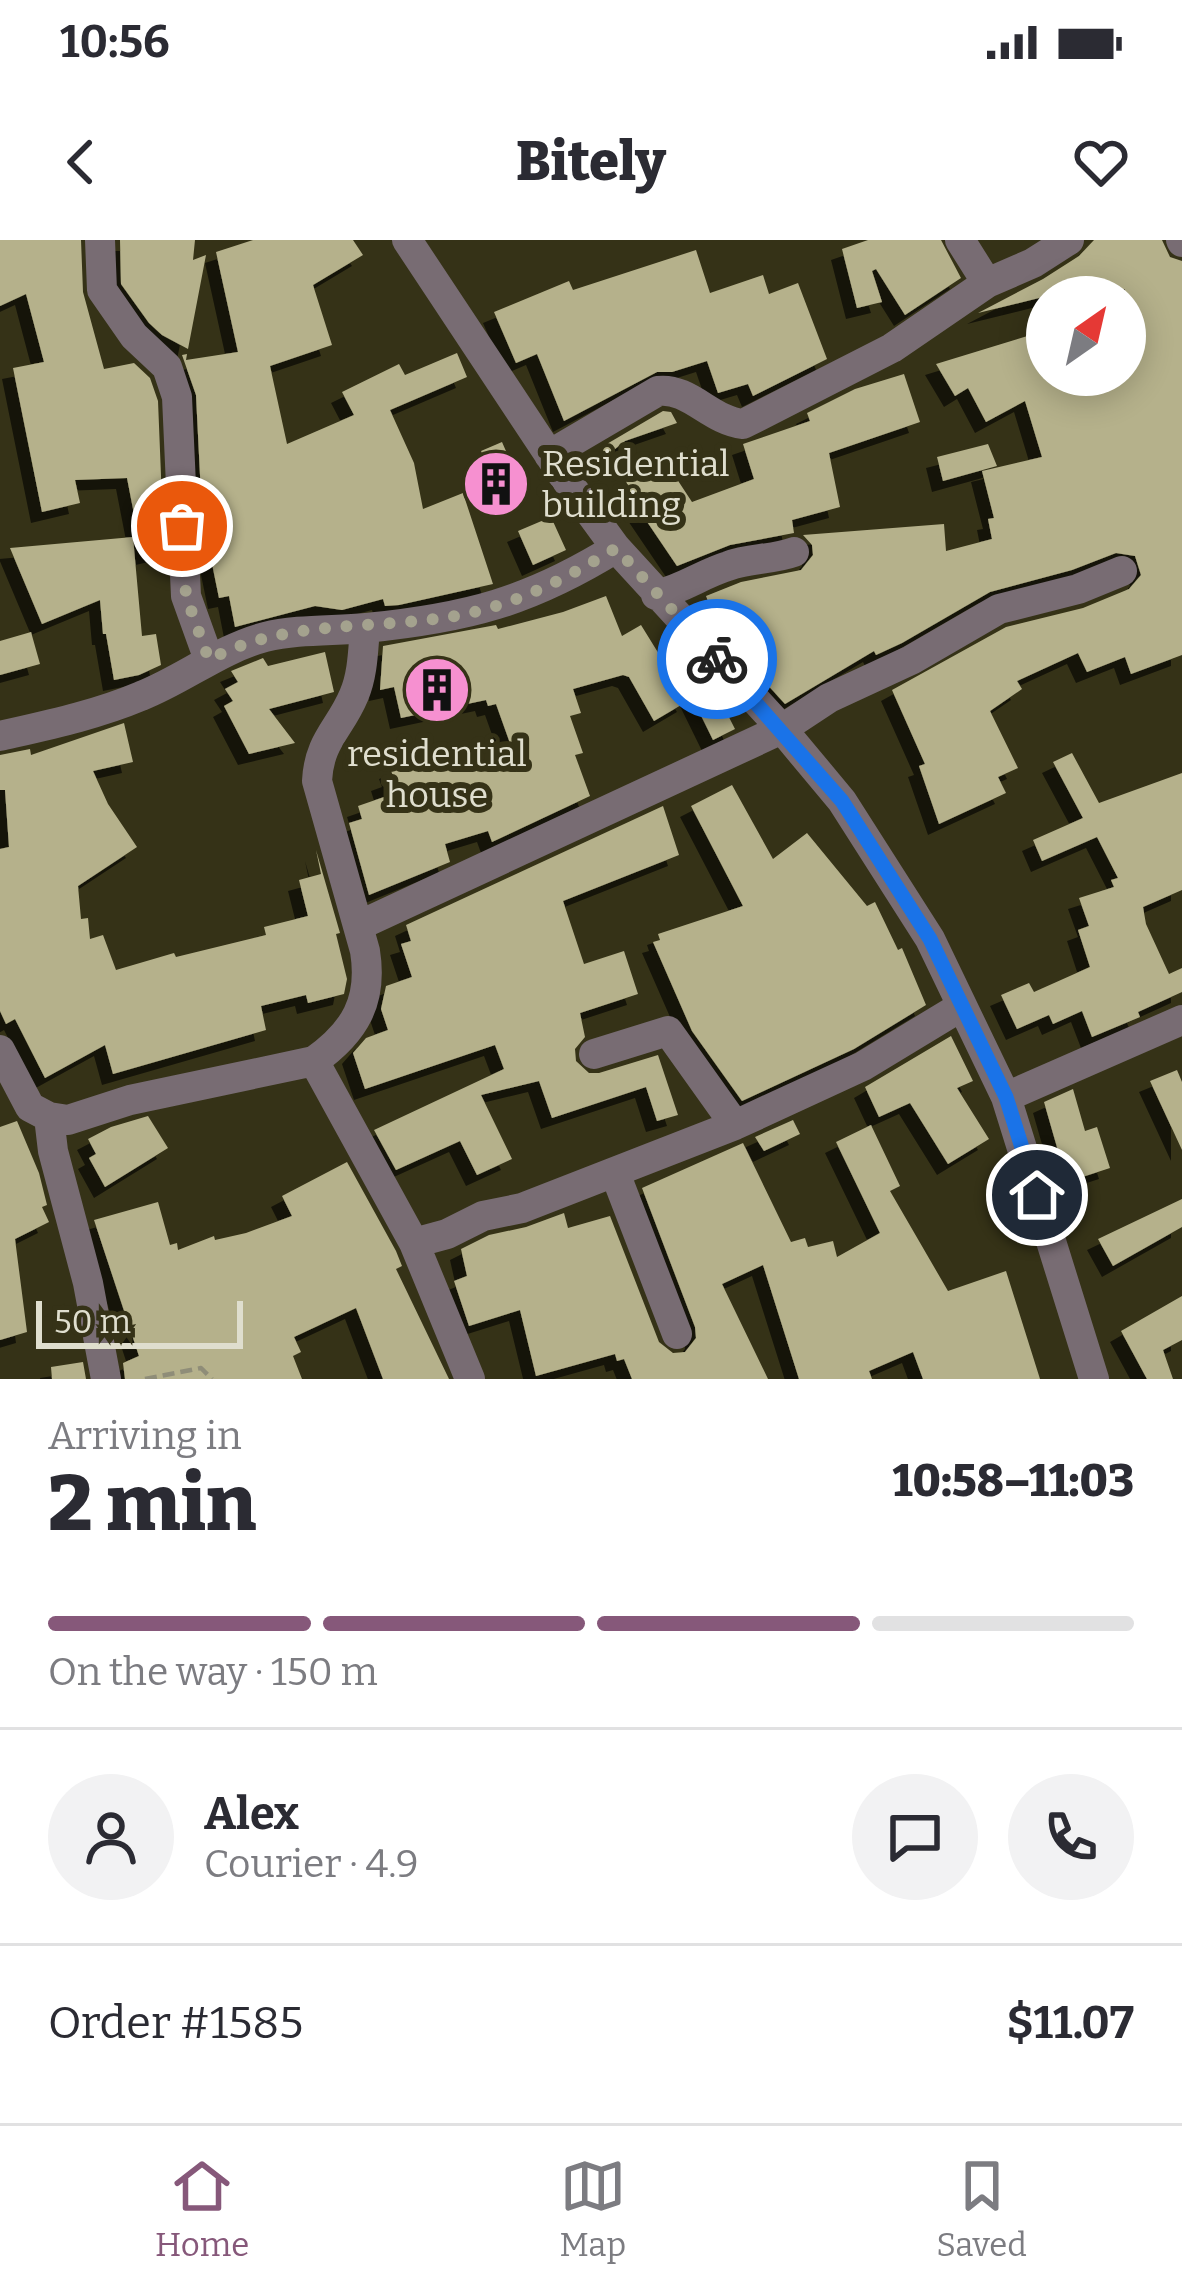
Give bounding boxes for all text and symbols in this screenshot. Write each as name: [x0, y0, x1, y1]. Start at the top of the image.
text: 10:56: [60, 15, 170, 69]
icon: back: [48, 129, 114, 195]
icon: heart: [1068, 129, 1134, 195]
text: Bitely: [516, 130, 666, 194]
north arrow: [1026, 276, 1146, 396]
map controls: [1026, 276, 1146, 396]
place label: Residential building: [542, 442, 730, 527]
building icon: Residential building: [461, 449, 531, 519]
pin: [131, 475, 233, 577]
icon: bag: [149, 493, 215, 559]
courier: [657, 599, 777, 719]
icon: bike: [684, 626, 750, 692]
building icon: residential house: [402, 655, 472, 725]
place label: residential house: [347, 732, 527, 817]
pin: [986, 1144, 1088, 1246]
icon: home: [1004, 1162, 1070, 1228]
scale bar: [36, 1295, 243, 1348]
text: 50 m: [54, 1302, 131, 1342]
text: Arriving in: [48, 1413, 242, 1459]
text: 10:58–11:03: [893, 1454, 1134, 1508]
text: 2 min: [48, 1457, 257, 1551]
text: On the way · 150 m: [48, 1649, 378, 1695]
button: person: [48, 1774, 174, 1900]
button: chat: [852, 1774, 978, 1900]
button: phone: [1008, 1774, 1134, 1900]
text: Alex: [204, 1787, 299, 1841]
text: Courier · 4.9: [204, 1841, 419, 1887]
text: Order #1585: [48, 1996, 303, 2050]
text: $11.07: [1006, 1996, 1134, 2050]
tab: Home: [155, 2153, 249, 2265]
tab: Map: [559, 2153, 626, 2265]
tab: Saved: [936, 2153, 1027, 2265]

